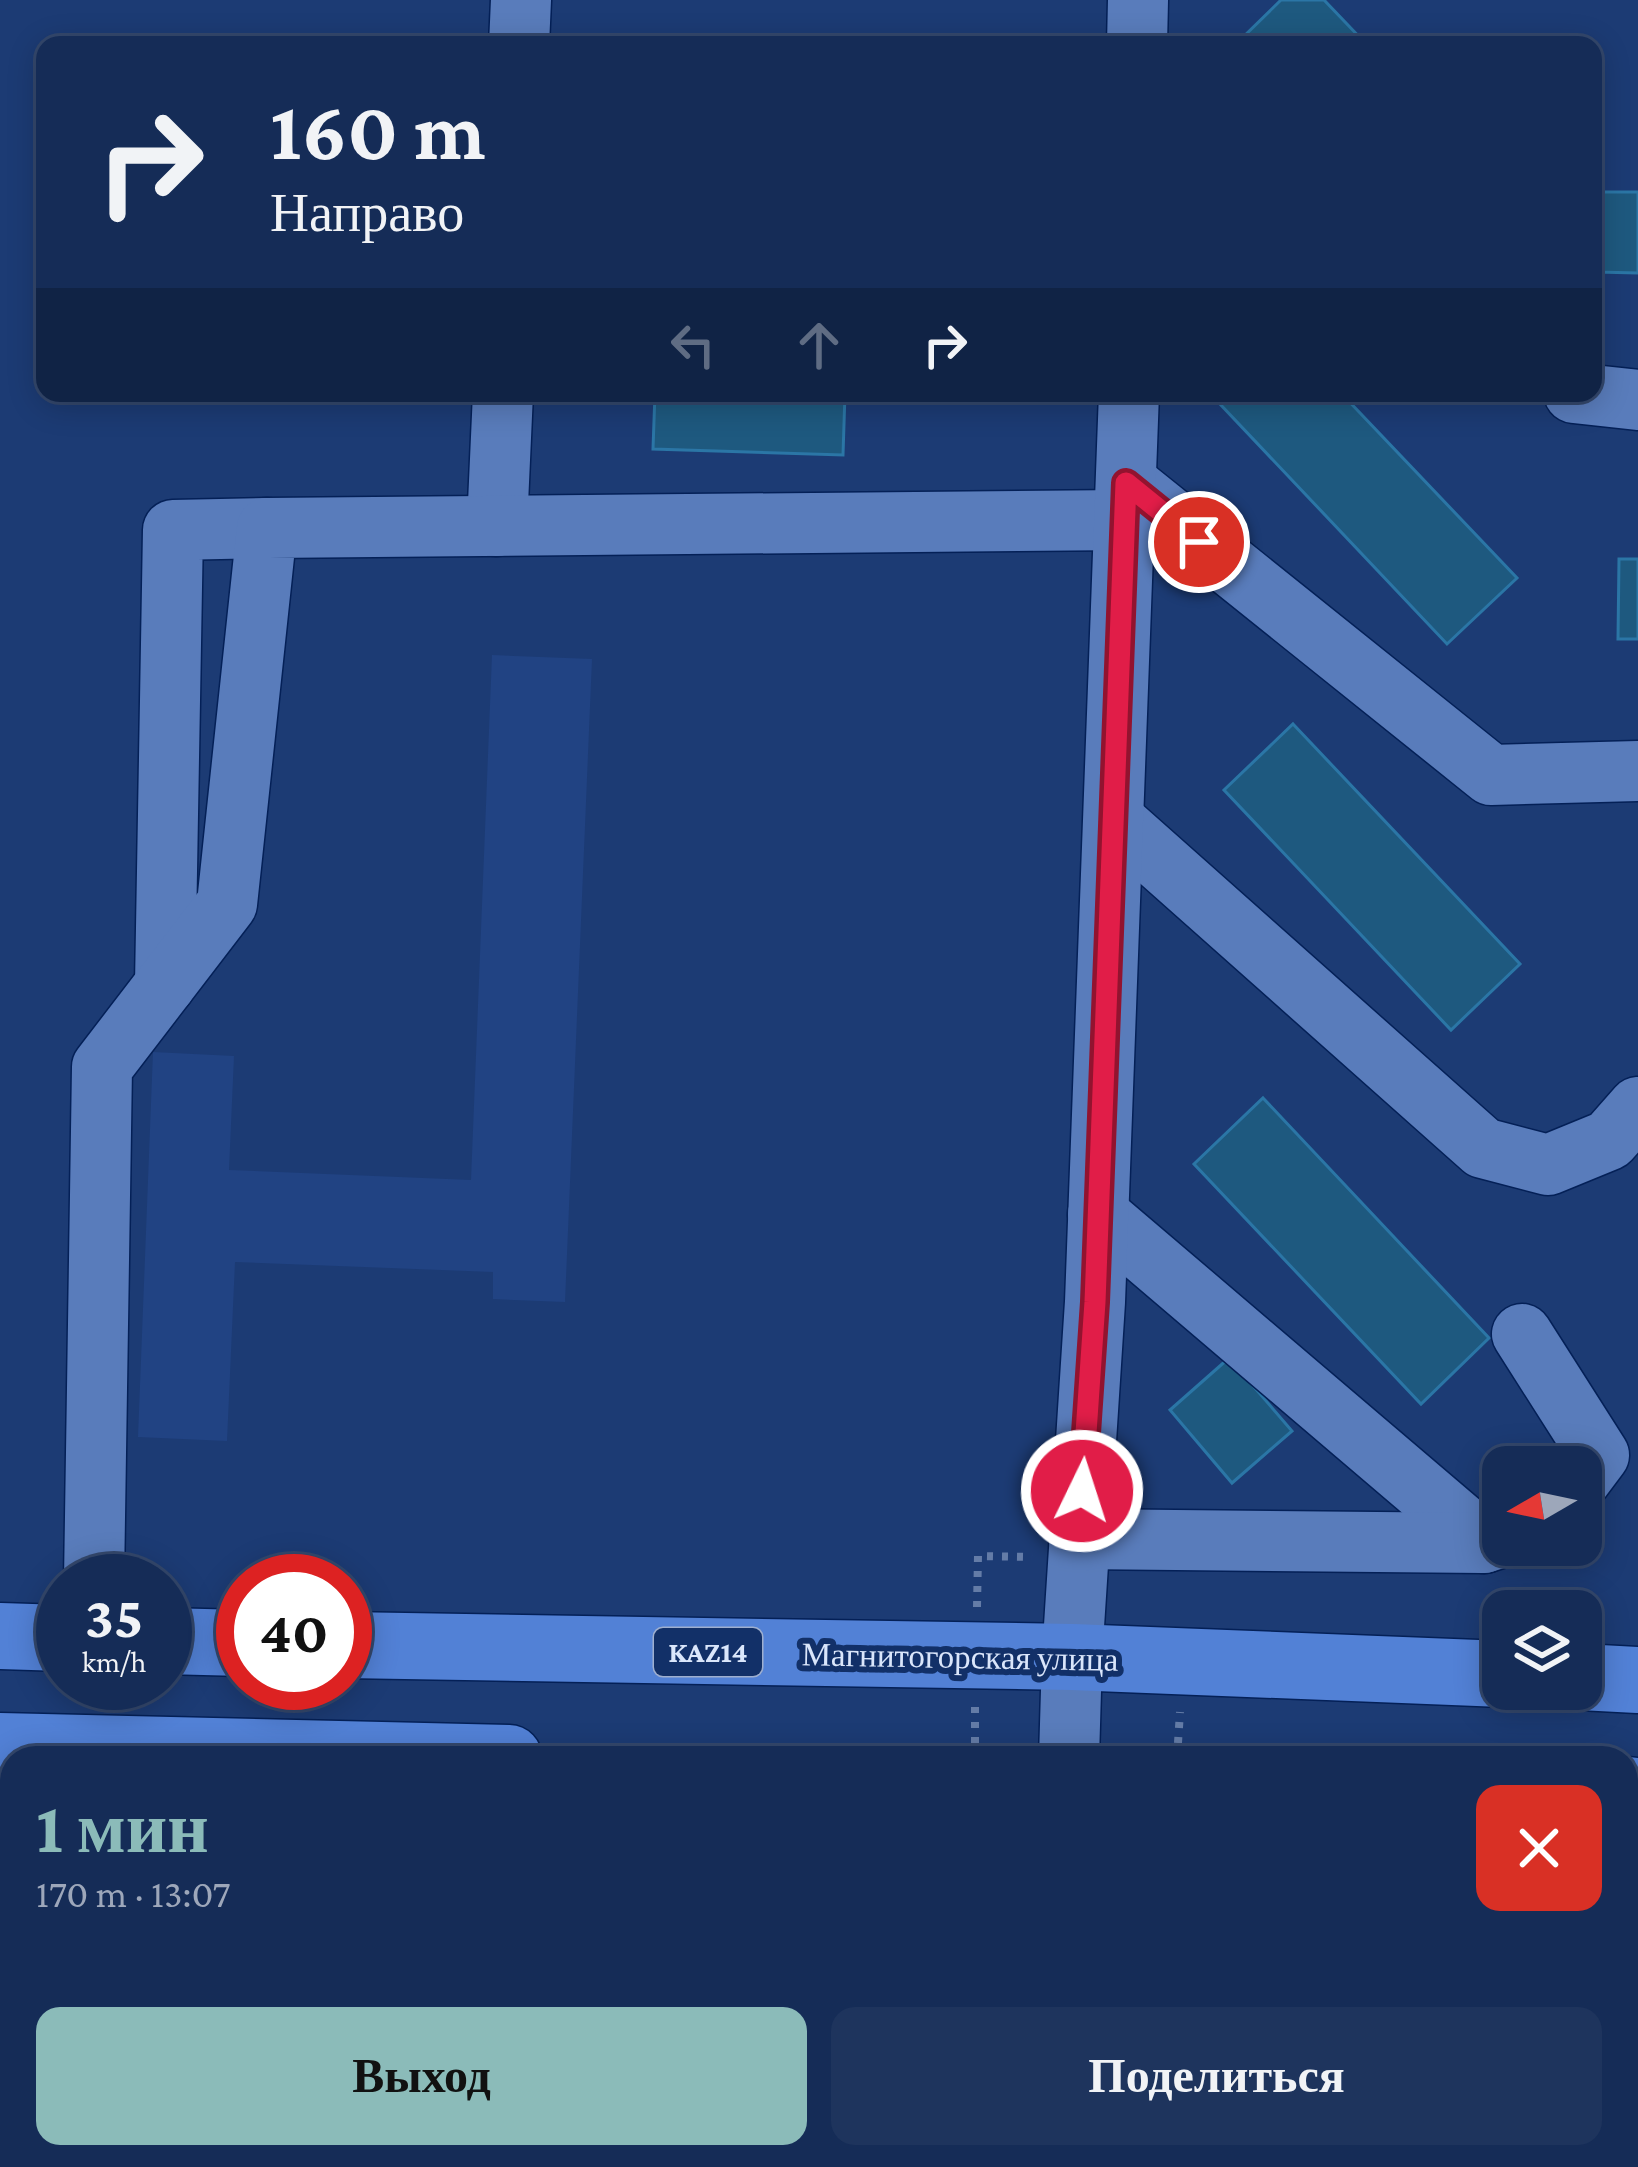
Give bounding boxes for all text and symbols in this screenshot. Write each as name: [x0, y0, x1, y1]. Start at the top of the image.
icon: right: [72, 84, 228, 240]
text: 160 m: [270, 84, 486, 177]
text: Направо: [270, 183, 464, 243]
icon: left: [660, 312, 726, 378]
icon: ahead: [786, 312, 852, 378]
icon: right: [912, 312, 978, 378]
pin: [1148, 491, 1250, 593]
icon: arrive: [1166, 509, 1232, 575]
position arrow: [1019, 1428, 1145, 1554]
north arrow: [1482, 1446, 1602, 1566]
map controls: [1482, 1446, 1602, 1710]
speed limit sign: 40: [216, 1554, 372, 1710]
text: 35: [85, 1583, 143, 1650]
button: layers: [1482, 1590, 1602, 1710]
road number: KAZ14: [654, 1628, 762, 1676]
street label: Магнитогорская улица: [801, 1635, 1119, 1678]
text: km/h: [82, 1645, 146, 1678]
button: close: [1476, 1785, 1602, 1911]
text: 1 мин: [36, 1787, 209, 1867]
text: 170 m · 13:07: [36, 1872, 231, 1915]
button: Выход: [36, 2007, 807, 2145]
button: Поделиться: [831, 2007, 1602, 2145]

